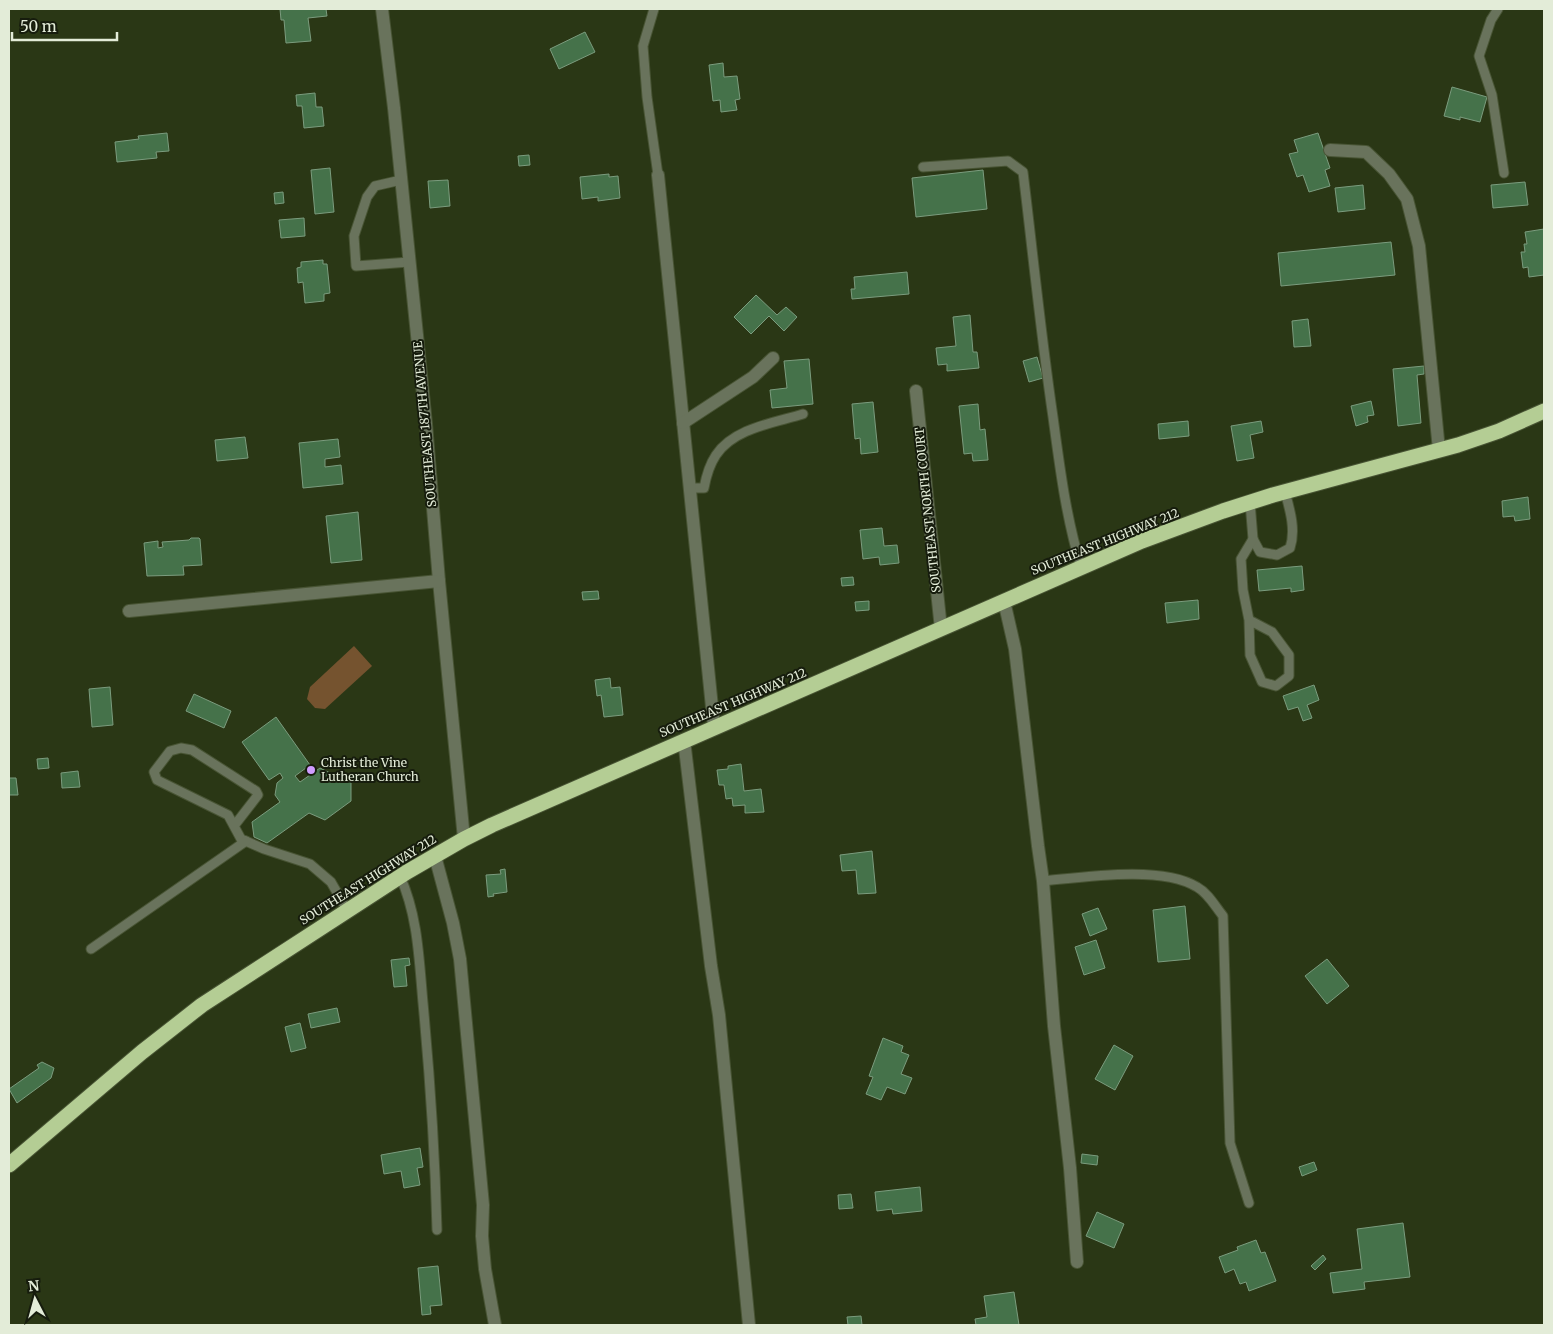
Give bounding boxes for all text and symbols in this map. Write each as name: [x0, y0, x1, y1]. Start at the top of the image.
scale bar: [12, 10, 118, 42]
text: 50 m: [20, 17, 57, 36]
street label: SOUTHEAST 187TH AVENUE: [410, 340, 439, 508]
street label: SOUTHEAST NORTH COURT: [911, 426, 944, 593]
street label: SOUTHEAST HIGHWAY 212: [1029, 505, 1181, 578]
street label: SOUTHEAST HIGHWAY 212: [657, 665, 809, 740]
place label: Christ the Vine Lutheran Church: [321, 755, 419, 784]
marker: Christ the Vine Lutheran Church: [305, 764, 317, 776]
street label: SOUTHEAST HIGHWAY 212: [297, 831, 439, 928]
north arrow: [10, 1274, 60, 1324]
text: N: [27, 1277, 40, 1296]

